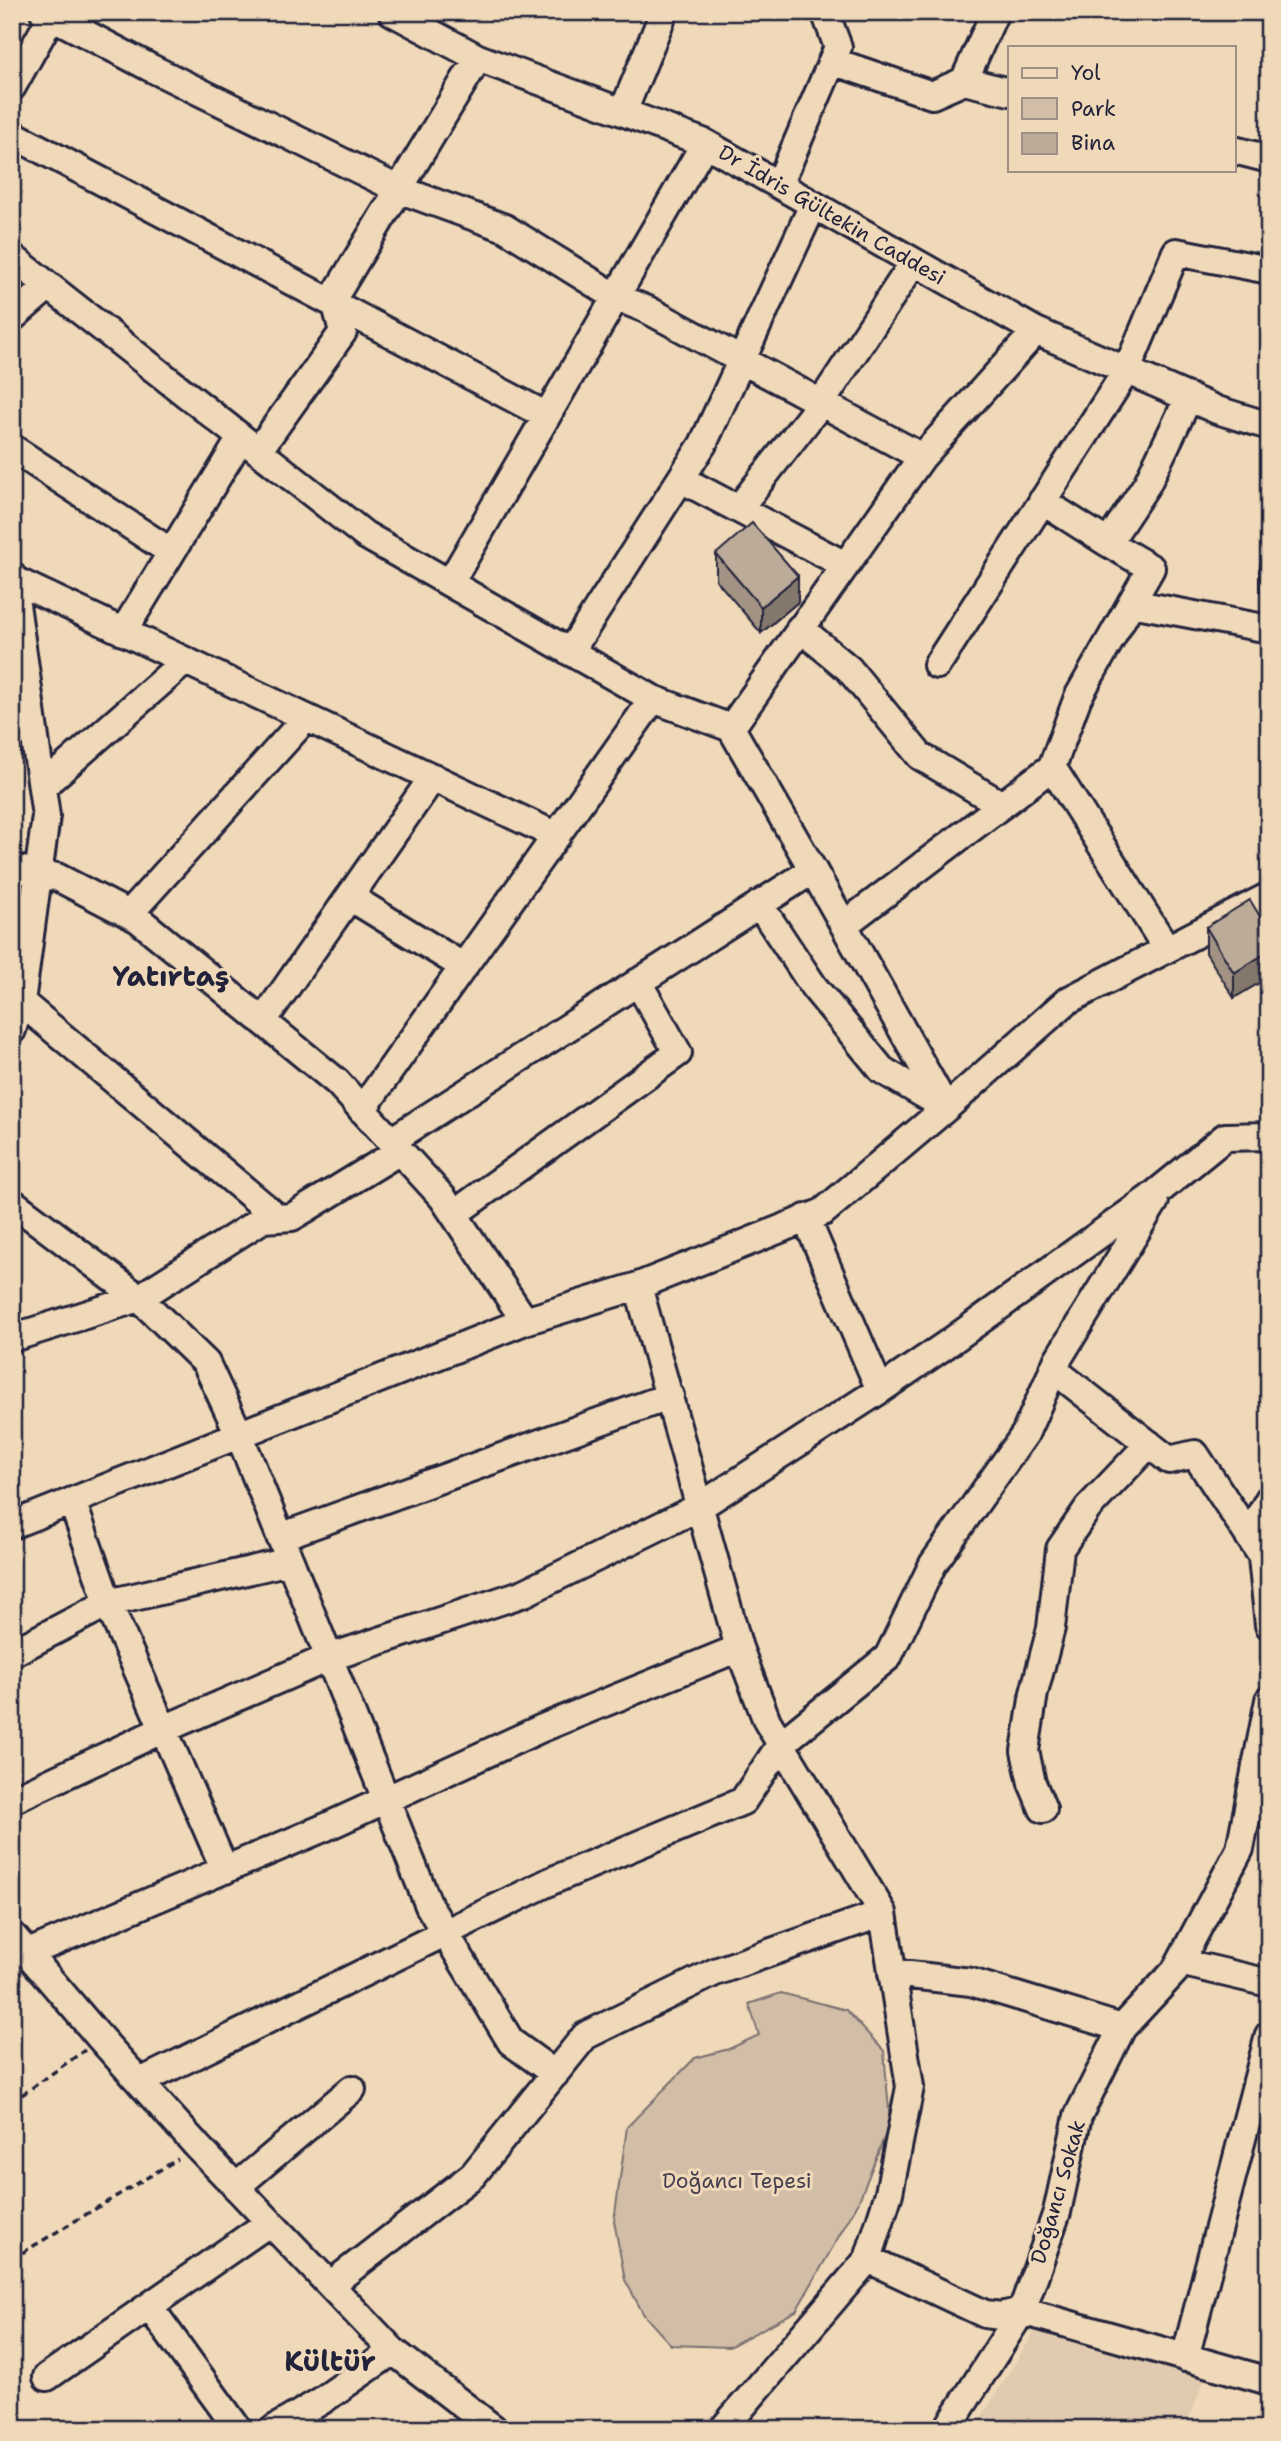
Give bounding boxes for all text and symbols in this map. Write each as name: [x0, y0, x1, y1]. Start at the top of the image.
legend: [1008, 46, 1236, 172]
text: Yol: [1071, 59, 1101, 87]
text: Park: [1071, 95, 1116, 123]
text: Bina: [1071, 129, 1115, 157]
street label: Dr İdris Gültekin Caddesi: [713, 138, 951, 292]
district label: Yatırtaş: [112, 957, 230, 995]
street label: Doğancı Sokak: [1024, 2117, 1092, 2267]
park label: Doğancı Tepesi: [662, 2167, 812, 2195]
district label: Kültür: [284, 2342, 376, 2380]

